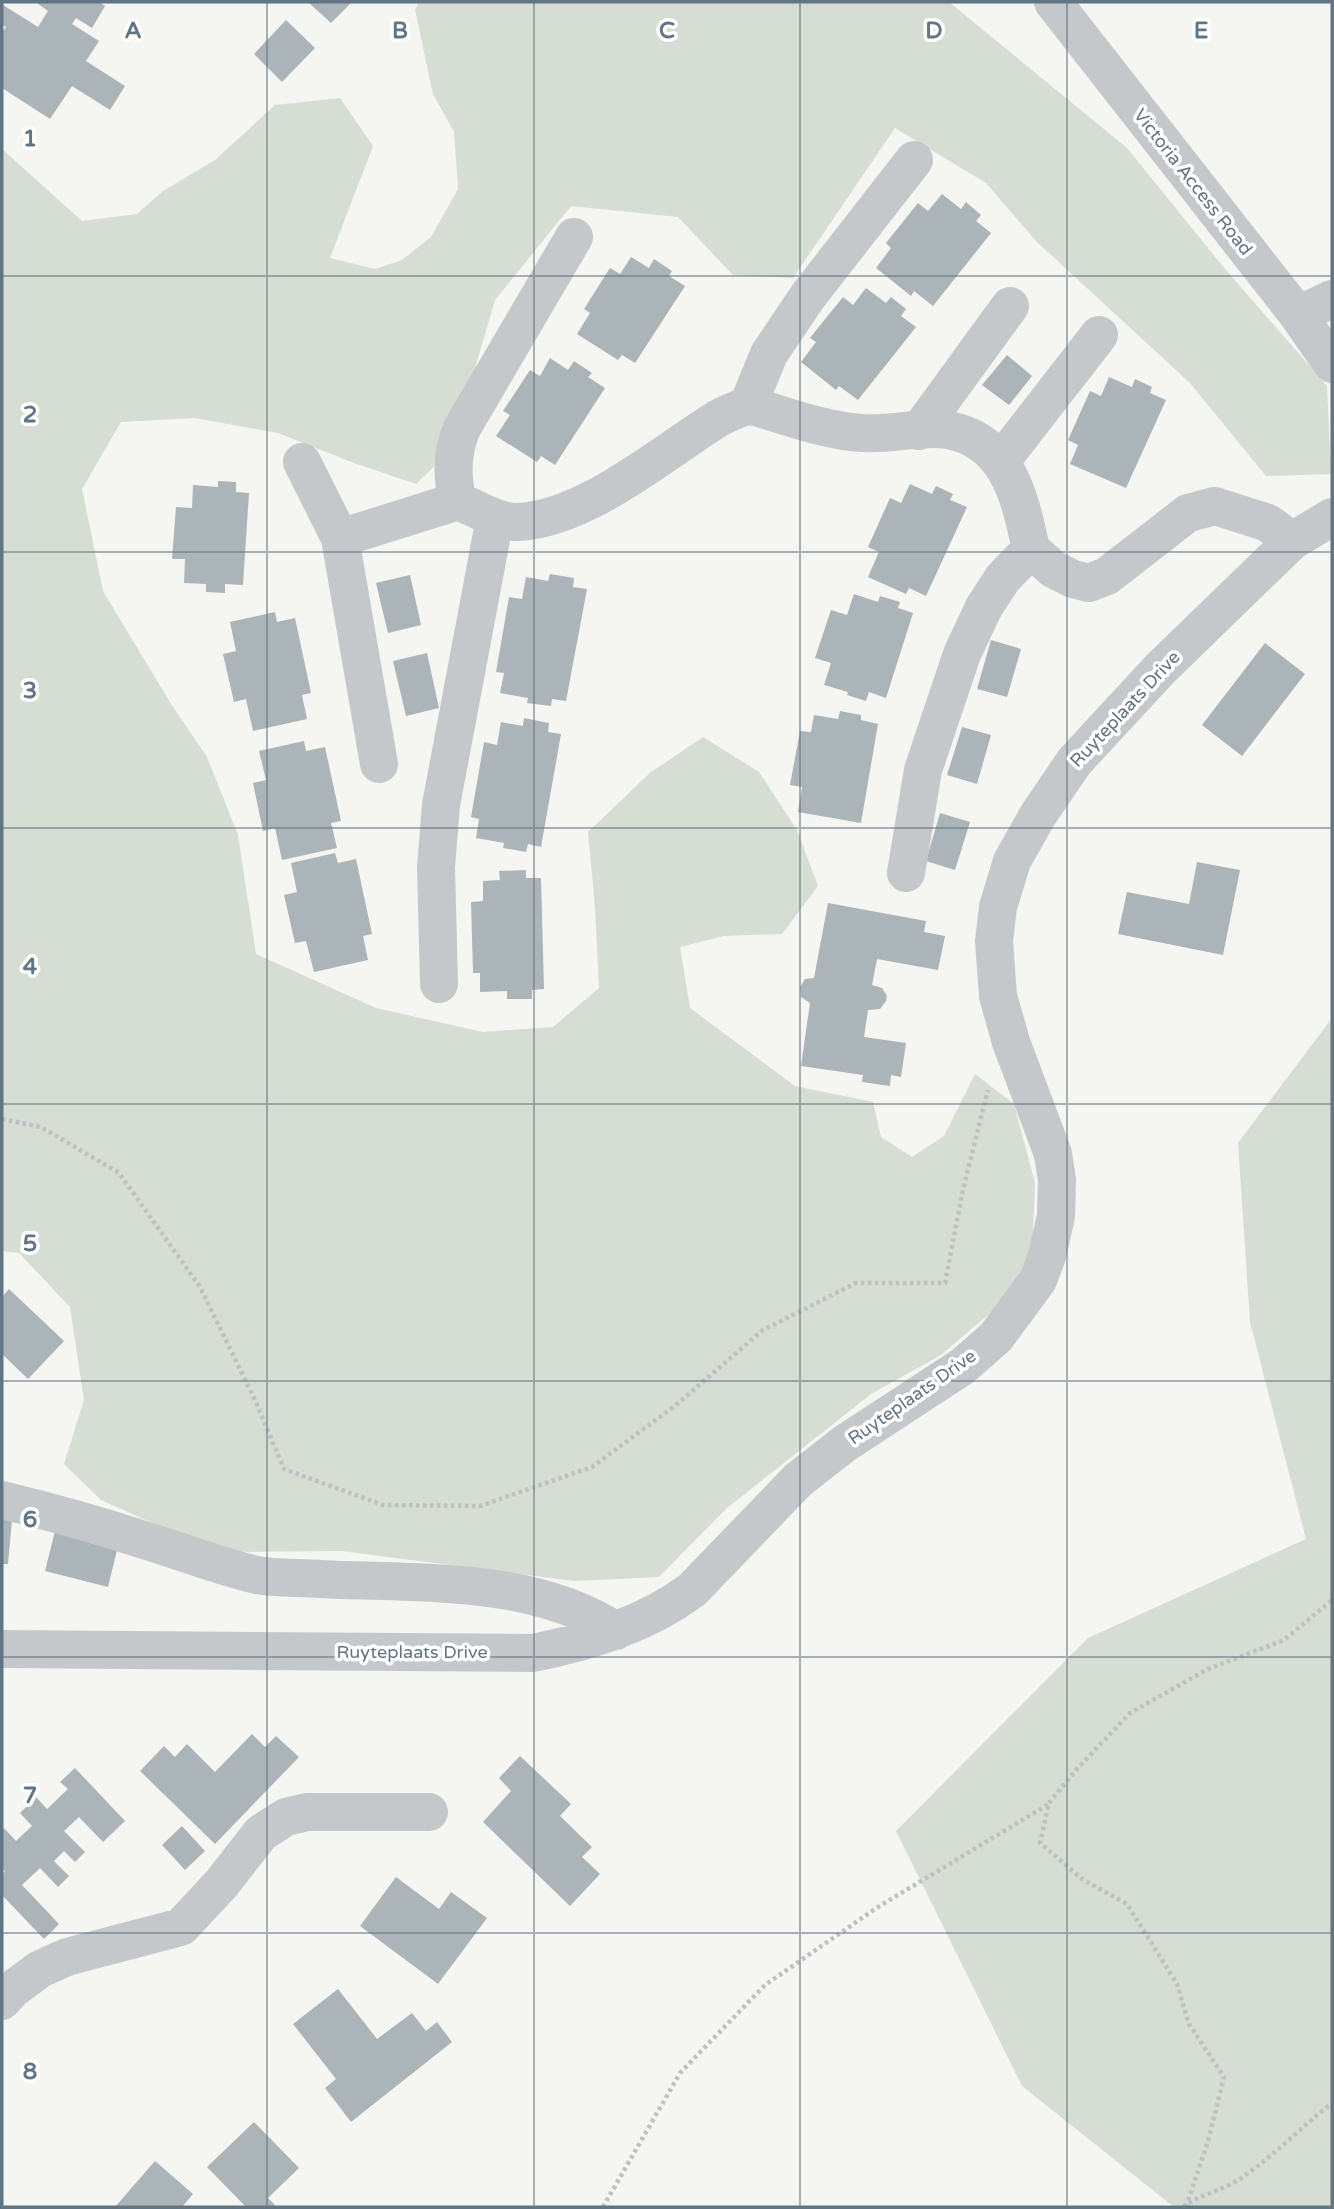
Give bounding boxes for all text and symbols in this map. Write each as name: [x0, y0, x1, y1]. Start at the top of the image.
text: A: [124, 17, 142, 45]
text: B: [392, 17, 408, 45]
text: C: [659, 17, 675, 45]
text: D: [925, 17, 943, 45]
text: E: [1194, 17, 1208, 45]
street label: Victoria Access Road: [1129, 104, 1257, 260]
text: 1: [23, 125, 37, 153]
text: 2: [23, 401, 37, 429]
street label: Ruyteplaats Drive: [1065, 646, 1185, 772]
text: 3: [23, 677, 37, 705]
text: 4: [23, 953, 38, 981]
text: 5: [23, 1230, 37, 1258]
street label: Ruyteplaats Drive: [844, 1345, 980, 1449]
text: 6: [23, 1506, 37, 1534]
street label: Ruyteplaats Drive: [336, 1641, 488, 1663]
text: 7: [23, 1782, 37, 1810]
text: 8: [23, 2058, 37, 2086]

